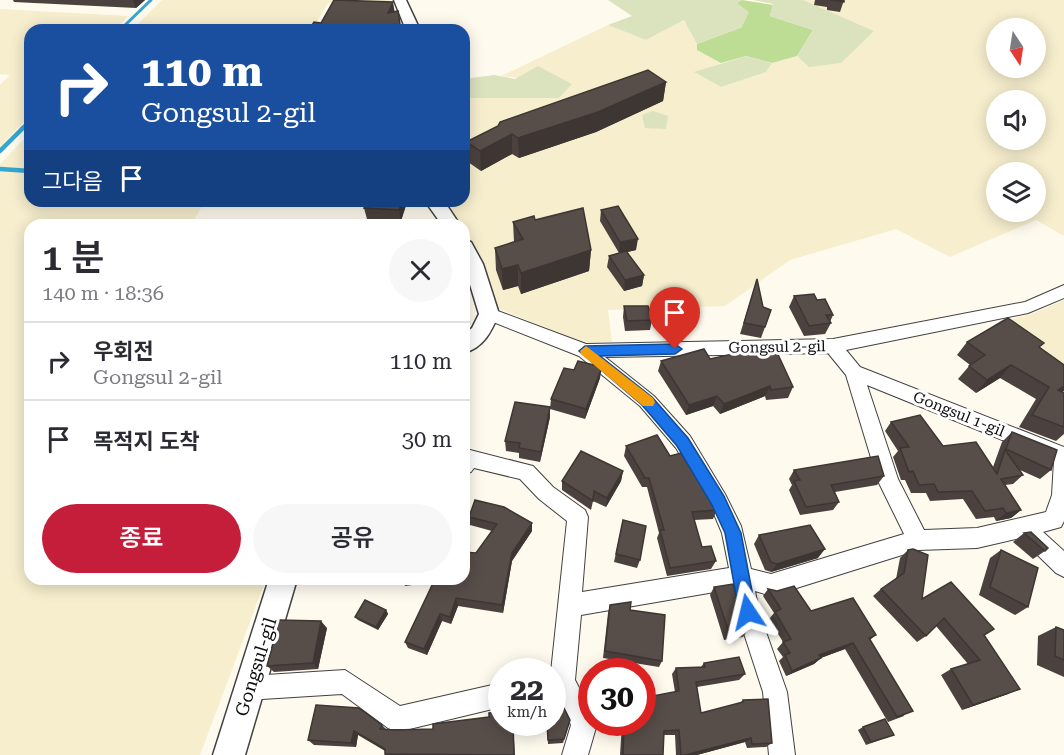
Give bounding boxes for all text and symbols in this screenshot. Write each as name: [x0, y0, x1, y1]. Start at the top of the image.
north arrow: [986, 18, 1046, 78]
map controls: [986, 18, 1046, 222]
text: 110 m: [141, 47, 263, 96]
icon: right: [42, 48, 120, 126]
button: sound: [986, 90, 1046, 150]
text: Gongsul 2-gil: [141, 97, 316, 129]
icon: arrive: [115, 162, 148, 195]
button: layers: [986, 162, 1046, 222]
text: 그다음: [42, 169, 103, 194]
text: 1 분: [42, 237, 104, 279]
button: close: [389, 239, 452, 302]
text: 140 m · 18:36: [42, 281, 164, 305]
pin: [649, 287, 700, 349]
icon: arrive: [658, 296, 691, 329]
street label: Gongsul 2-gil: [728, 337, 826, 357]
text: 우회전: [93, 339, 154, 364]
icon: right: [42, 345, 75, 378]
text: 110 m: [389, 349, 452, 374]
text: Gongsul 2-gil: [93, 365, 222, 389]
street label: Gongsul 1-gil: [911, 387, 1008, 441]
icon: arrive: [42, 423, 75, 456]
text: 30 m: [402, 427, 452, 452]
text: 목적지 도착: [93, 429, 200, 454]
button: 종료: [42, 504, 241, 573]
button: 공유: [253, 504, 452, 573]
position arrow: [716, 580, 780, 644]
street label: Gongsul-gil: [231, 615, 281, 719]
speed limit sign: 30: [578, 658, 656, 736]
text: 22: [510, 672, 544, 707]
text: km/h: [507, 703, 547, 721]

